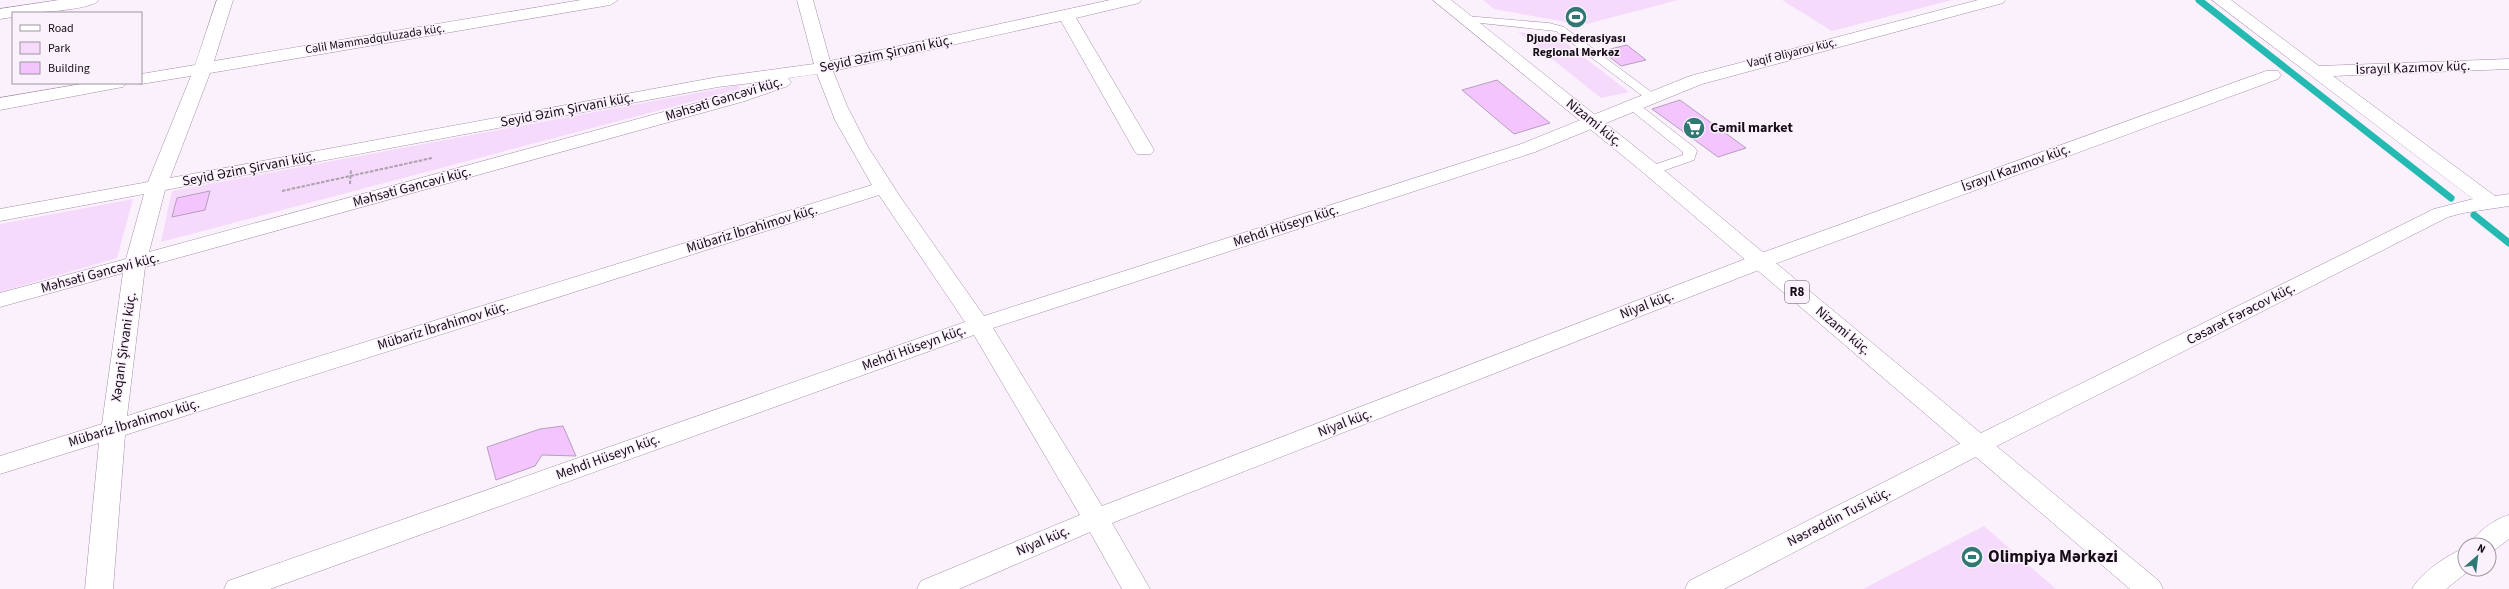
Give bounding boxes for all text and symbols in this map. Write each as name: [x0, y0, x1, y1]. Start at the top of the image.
sports icon: Djudo Federasiyası Regional Mərkəz: [1563, 4, 1589, 30]
legend: [12, 12, 142, 84]
text: Road: [48, 20, 74, 37]
street label: Cəlil Məmmədquluzadə küç.: [304, 20, 446, 58]
street label: Seyid Əzim Şirvani küç.: [818, 30, 954, 78]
place label: Djudo Federasiyası Regional Mərkəz: [1526, 30, 1626, 61]
street label: Vaqif Əliyarov küç.: [1745, 34, 1839, 72]
text: Park: [48, 40, 70, 57]
street label: İsrayıl Kazımov küç.: [2355, 56, 2471, 80]
text: Building: [48, 60, 90, 77]
street label: Məhsəti Gəncəvi küç.: [663, 72, 785, 126]
street label: Seyid Əzim Şirvani küç.: [499, 87, 635, 133]
street label: Nizami küç.: [1562, 94, 1626, 152]
supermarket icon: Cəmil market: [1681, 115, 1707, 141]
place label: Cəmil market: [1710, 118, 1793, 138]
street label: İsrayıl Kazımov küç.: [1959, 139, 2073, 197]
street label: Seyid Əzim Şirvani küç.: [181, 146, 317, 192]
street label: Məhsəti Gəncəvi küç.: [351, 162, 473, 212]
street label: Mübariz İbrahimov küç.: [684, 200, 820, 258]
street label: Mehdi Hüseyn küç.: [1231, 200, 1341, 252]
street label: Məhsəti Gəncəvi küç.: [39, 248, 161, 298]
street label: Cəsarət Fərəcov küç.: [2183, 278, 2299, 350]
road number: R8: [1785, 281, 1809, 303]
street label: Niyal küç.: [1617, 286, 1677, 324]
street label: Xəqani Şirvani küç.: [106, 291, 142, 403]
street label: Mübariz İbrahimov küç.: [375, 297, 511, 355]
street label: Nizami küç.: [1811, 302, 1875, 360]
street label: Mehdi Hüseyn küç.: [859, 320, 969, 376]
street label: Mübariz İbrahimov küç.: [66, 394, 202, 452]
street label: Niyal küç.: [1315, 404, 1375, 442]
street label: Mehdi Hüseyn küç.: [553, 429, 663, 485]
street label: Nəsrəddin Tusi küç.: [1784, 482, 1894, 552]
street label: Niyal küç.: [1013, 521, 1073, 561]
north arrow: [2457, 537, 2497, 577]
text: N: [2475, 540, 2488, 557]
sports icon: Olimpiya Mərkəzi: [1959, 544, 1985, 570]
place label: Olimpiya Mərkəzi: [1988, 545, 2118, 569]

